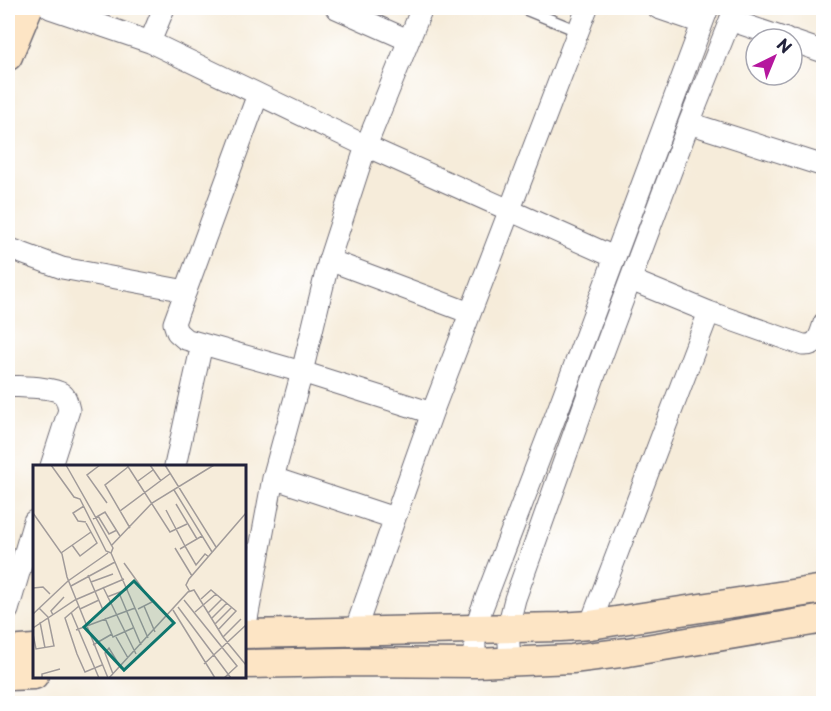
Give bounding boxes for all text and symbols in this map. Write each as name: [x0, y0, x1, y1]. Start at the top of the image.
north arrow: [744, 27, 804, 87]
text: N: [772, 32, 798, 58]
inset map: [33, 465, 246, 678]

